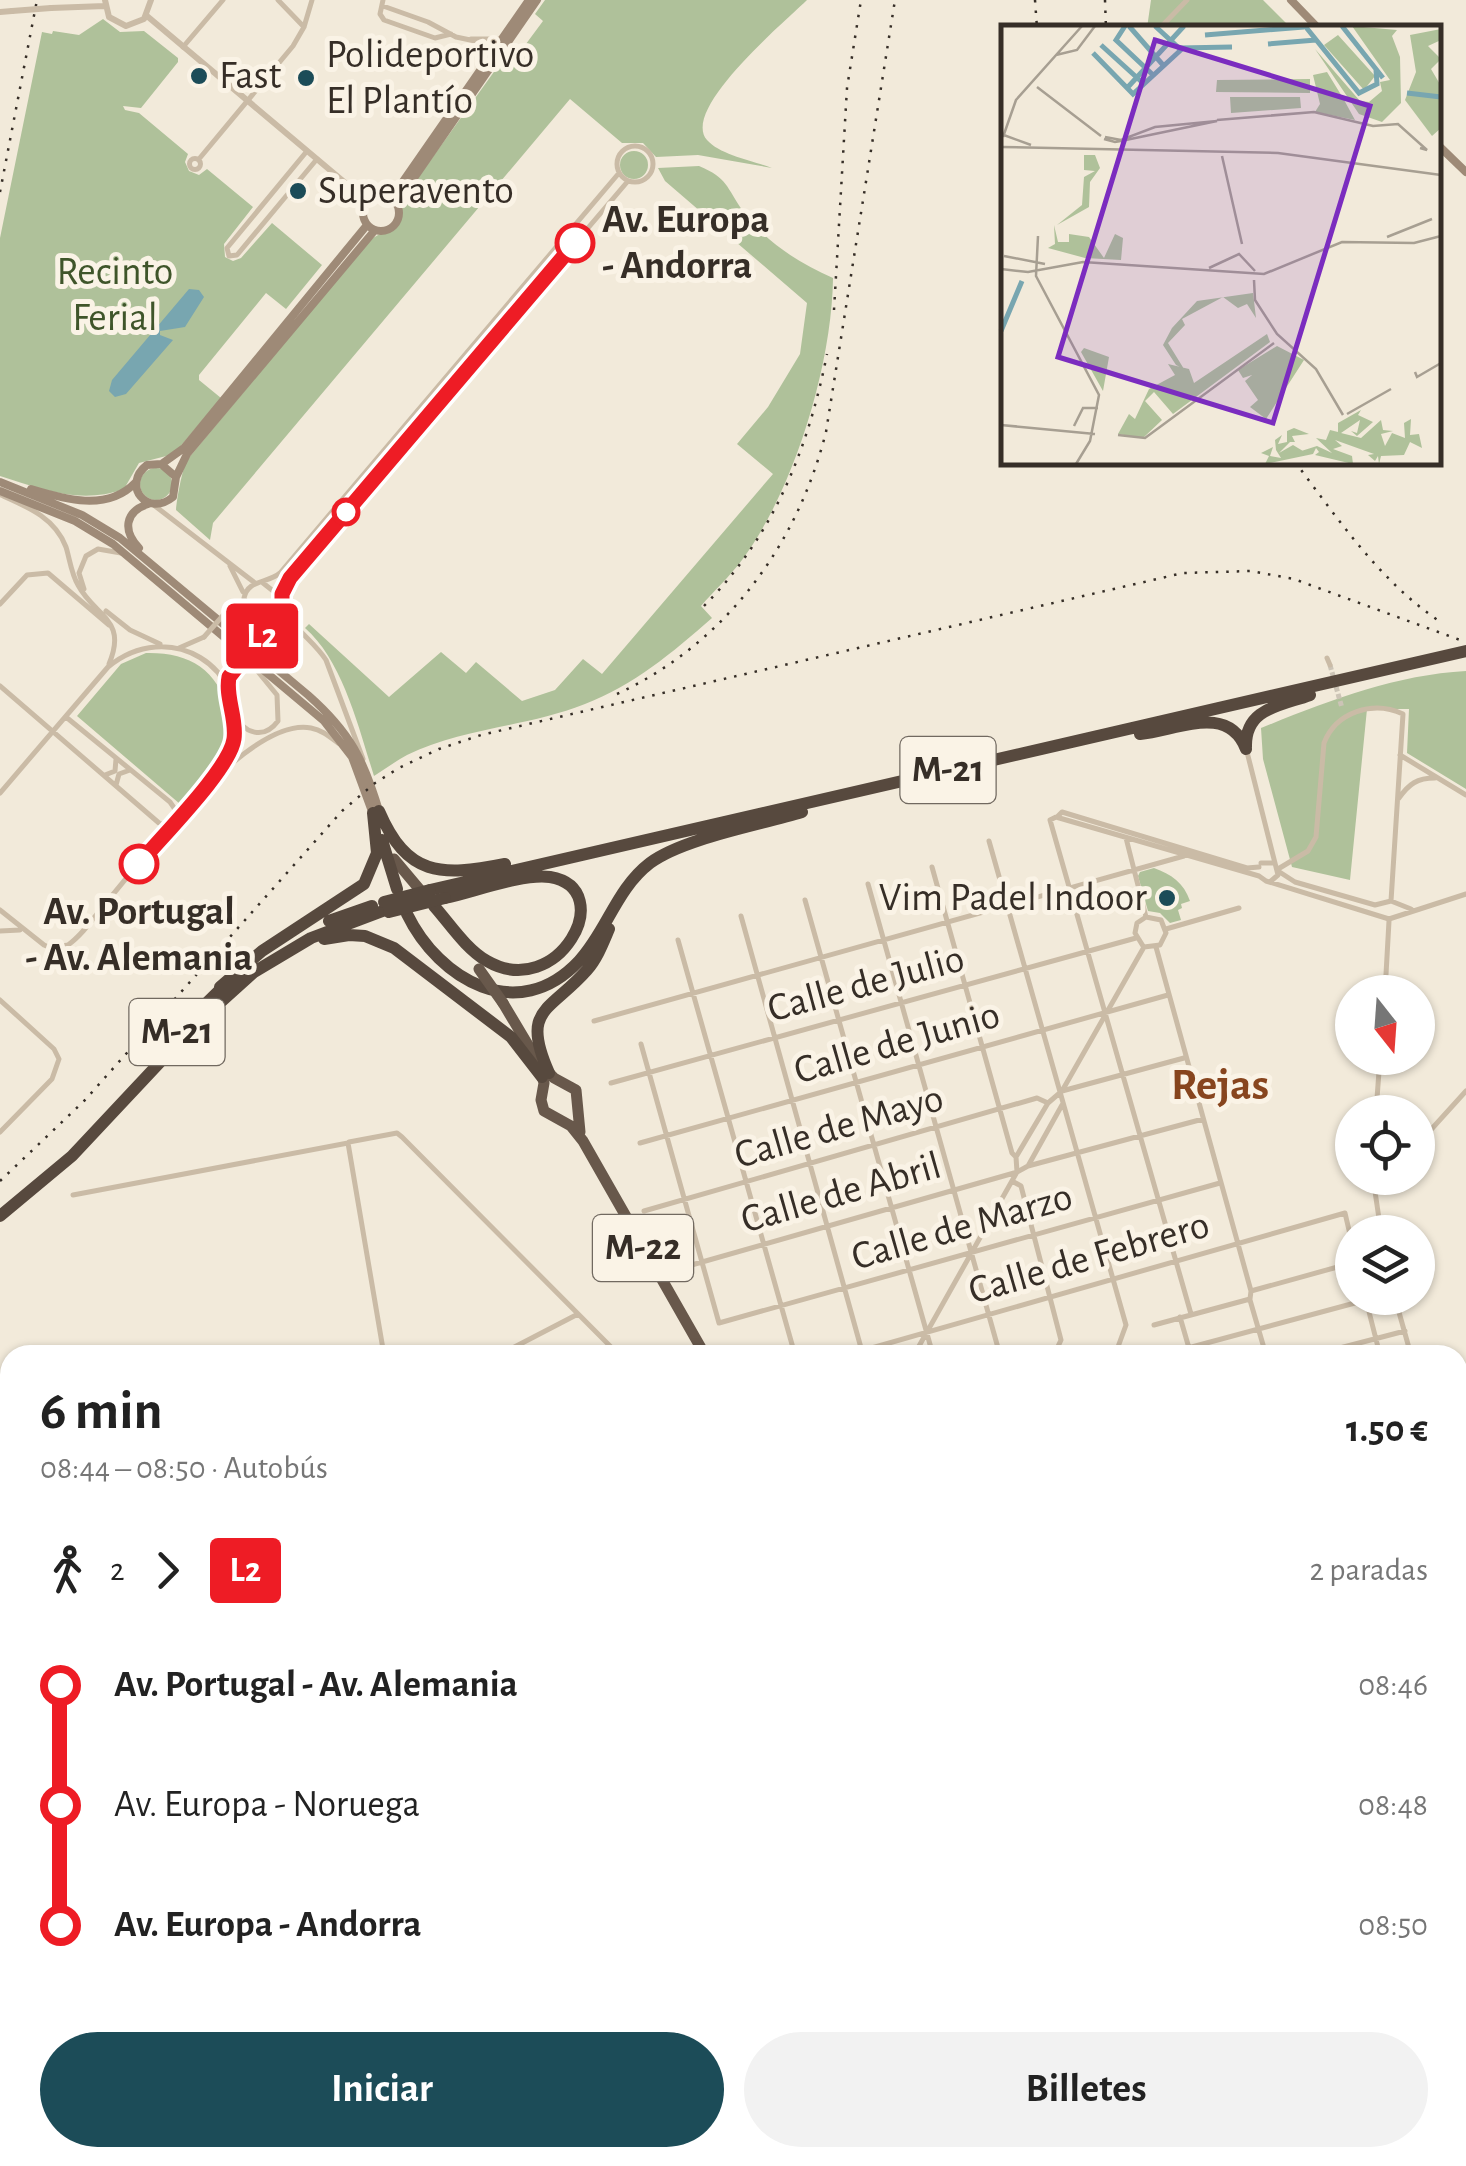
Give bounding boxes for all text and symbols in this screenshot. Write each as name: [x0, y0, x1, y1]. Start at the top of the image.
inset map: [1001, 25, 1441, 465]
place label: Polideportivo El Plantío: [326, 35, 534, 121]
place label: Fast: [219, 56, 281, 96]
marker: Fast: [188, 65, 210, 87]
marker: Polideportivo El Plantío: [295, 67, 317, 89]
place label: Superavento: [318, 171, 514, 211]
marker: Superavento: [287, 180, 309, 202]
place label: Av. Europa - Andorra: [602, 200, 769, 286]
marker: Av. Europa - Andorra: [556, 224, 594, 262]
park label: Recinto Ferial: [57, 252, 173, 338]
unlabelled marker: [333, 499, 359, 525]
line badge: L2: [217, 604, 307, 668]
text: L2: [246, 619, 278, 654]
road number: M-21: [900, 737, 996, 803]
marker: Av. Portugal - Av. Alemania: [120, 845, 158, 883]
place label: Vim Padel Indoor: [879, 878, 1147, 918]
marker: Vim Padel Indoor: [1156, 887, 1178, 909]
place label: Av. Portugal - Av. Alemania: [25, 892, 253, 978]
street label: Calle de Julio: [764, 939, 968, 1029]
north arrow: [1335, 975, 1435, 1075]
map controls: [1335, 975, 1435, 1315]
street label: Calle de Junio: [790, 995, 1004, 1091]
road number: M-21: [130, 999, 224, 1065]
district label: Rejas: [1171, 1063, 1269, 1108]
street label: Calle de Mayo: [730, 1078, 948, 1176]
button: locate: [1335, 1095, 1435, 1195]
street label: Calle de Abril: [737, 1145, 945, 1241]
street label: Calle de Marzo: [847, 1176, 1077, 1278]
street label: Calle de Febrero: [964, 1205, 1214, 1311]
road number: M-22: [593, 1215, 693, 1281]
button: layers: [1335, 1215, 1435, 1315]
text: 6 min: [40, 1384, 163, 1439]
text: 1.50 €: [1346, 1411, 1428, 1449]
text: 08:44 – 08:50 · Autobús: [40, 1452, 328, 1484]
icon: walk: [40, 1543, 95, 1598]
icon: forward: [140, 1543, 195, 1598]
text: L2: [230, 1553, 261, 1588]
text: 2: [110, 1554, 125, 1586]
text: 2 paradas: [1309, 1554, 1428, 1586]
text: Av. Portugal - Av. Alemania: [114, 1666, 518, 1704]
text: 08:46: [1358, 1669, 1428, 1701]
text: Av. Europa - Noruega: [114, 1786, 420, 1824]
text: 08:48: [1358, 1789, 1428, 1821]
text: Av. Europa - Andorra: [114, 1906, 422, 1944]
text: 08:50: [1358, 1909, 1428, 1941]
button: Iniciar: [40, 2032, 724, 2147]
button: Billetes: [744, 2032, 1428, 2147]

